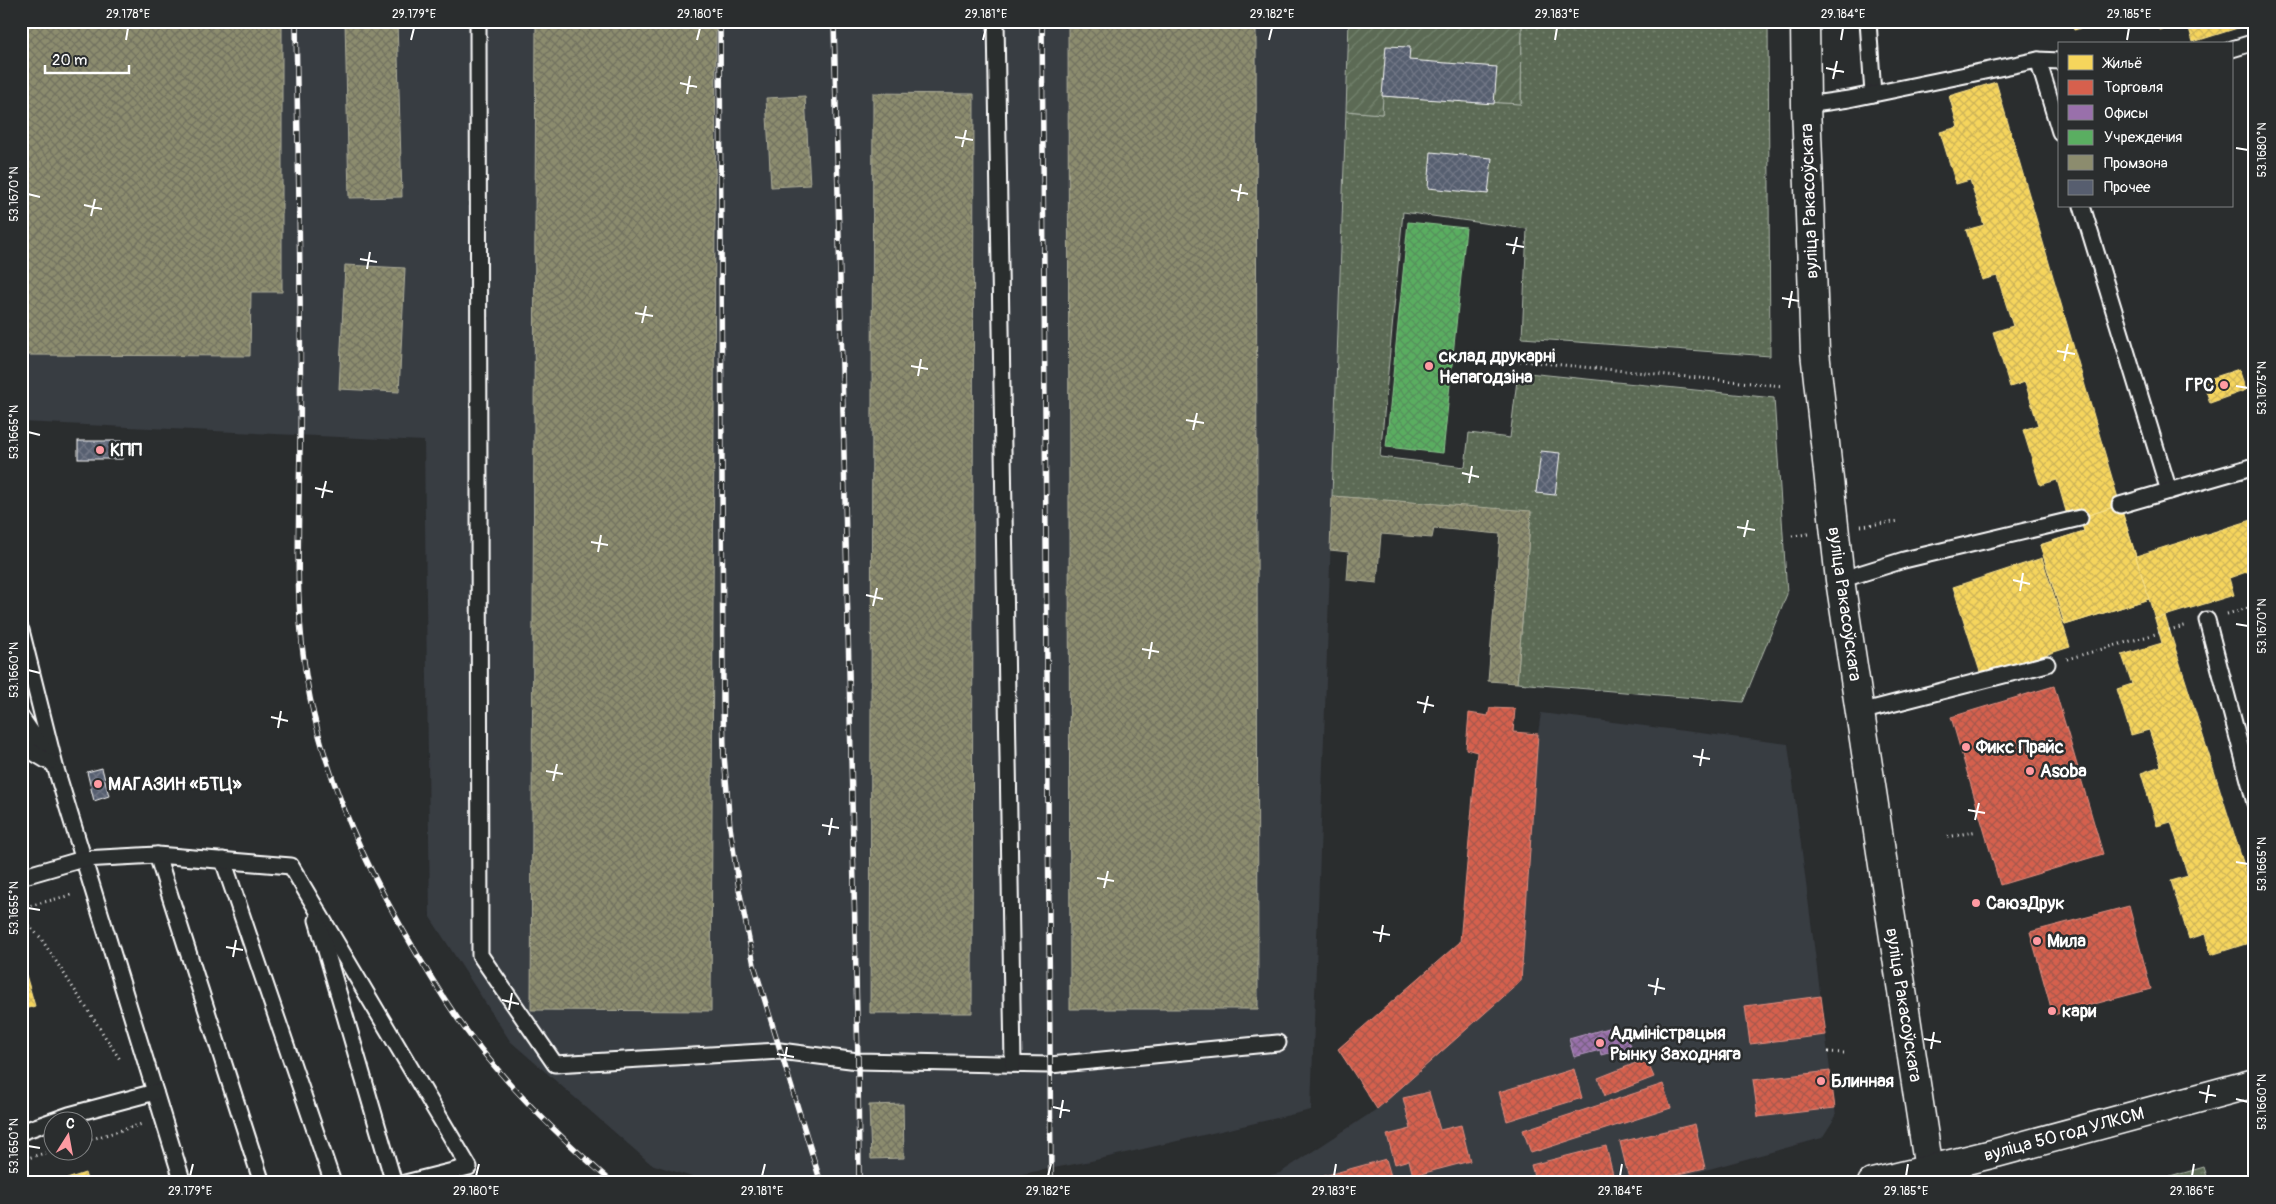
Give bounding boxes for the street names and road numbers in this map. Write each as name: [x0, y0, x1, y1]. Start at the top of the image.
street label: вуліца Ракасоўскага: [1795, 123, 1824, 279]
street label: вуліца Ракасоўскага: [1822, 525, 1867, 683]
street label: вуліца Ракасоўскага: [1880, 926, 1927, 1084]
street label: вуліца 50 год УЛКСМ: [1981, 1102, 2147, 1167]

